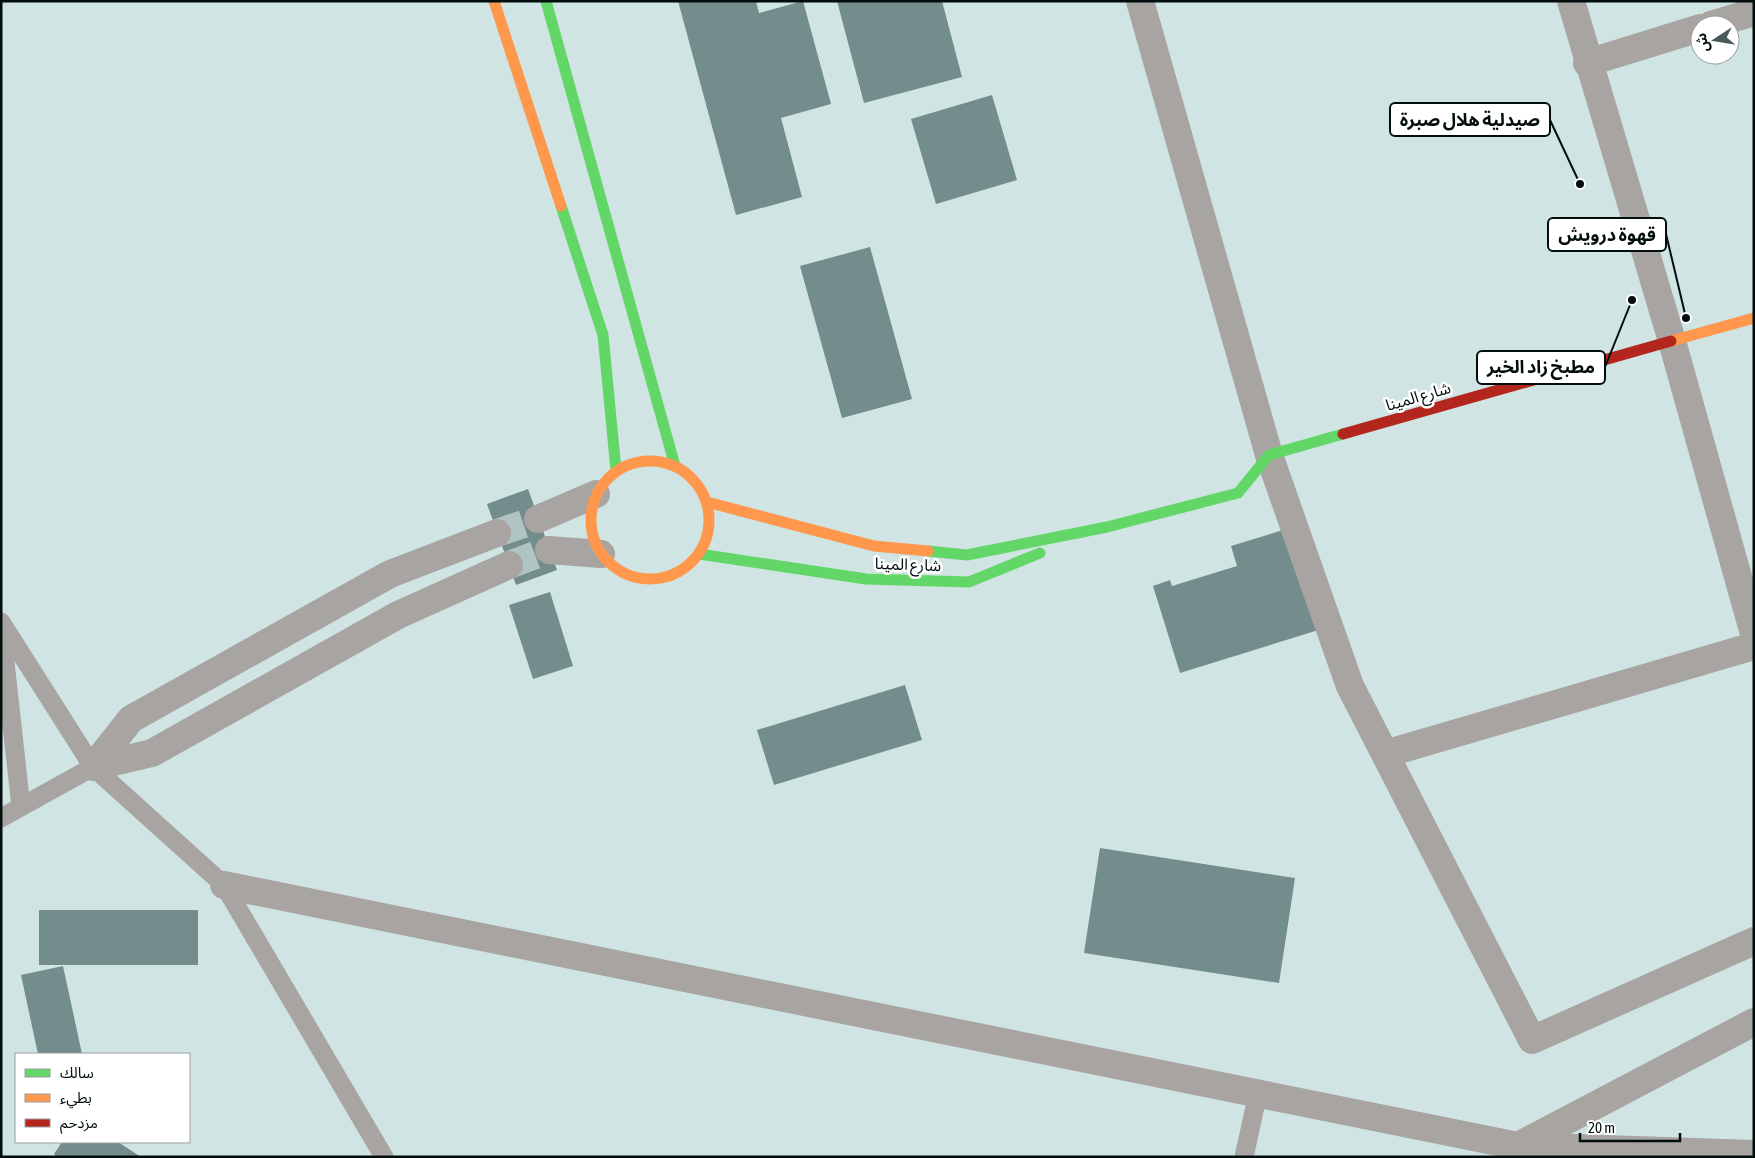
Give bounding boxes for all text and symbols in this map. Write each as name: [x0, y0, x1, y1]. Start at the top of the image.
north arrow: [1690, 15, 1740, 65]
text: ش: [1692, 32, 1712, 54]
callout: صيدلية هلال صبرة: [1390, 103, 1550, 136]
text: صيدلية هلال صبرة: [1400, 109, 1540, 131]
callout: قهوة درويش: [1548, 218, 1666, 251]
text: قهوة درويش: [1558, 224, 1656, 246]
callout: مطبخ زاد الخير: [1477, 351, 1605, 384]
text: مطبخ زاد الخير: [1486, 356, 1595, 380]
street label: شارع المينا: [1383, 378, 1454, 418]
street label: شارع المينا: [874, 554, 942, 578]
legend: [15, 1053, 190, 1143]
text: سالك: [60, 1064, 94, 1081]
text: بطيء: [60, 1089, 92, 1109]
scale bar: [1580, 1110, 1680, 1142]
text: مزدحم: [60, 1114, 98, 1134]
text: 20 m: [1588, 1119, 1615, 1136]

